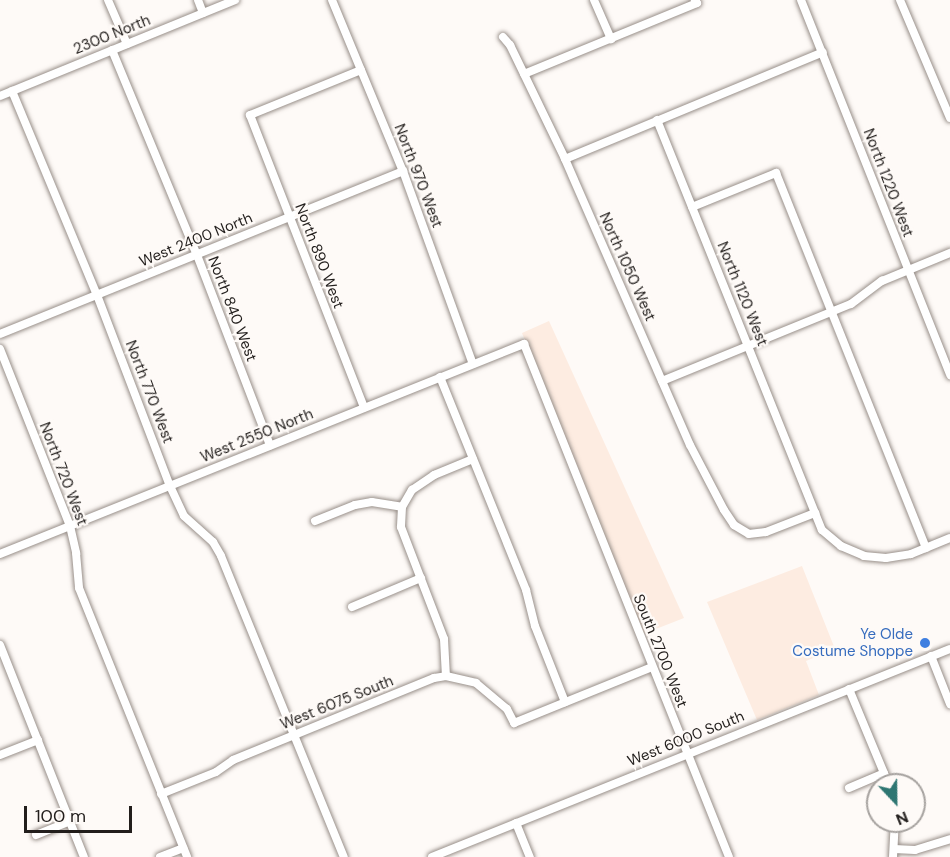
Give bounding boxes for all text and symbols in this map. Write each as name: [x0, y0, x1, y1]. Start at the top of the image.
street label: 2300 North: [71, 11, 153, 59]
street label: North 970 West: [390, 122, 446, 230]
street label: North 1220 West: [859, 126, 917, 240]
street label: North 890 West: [291, 201, 347, 311]
street label: West 2400 North: [137, 209, 255, 271]
street label: North 1050 West: [595, 210, 659, 324]
street label: North 1120 West: [713, 239, 771, 349]
street label: North 840 West: [204, 254, 260, 364]
street label: North 770 West: [121, 338, 177, 446]
street label: West 2550 North: [198, 405, 316, 467]
street label: North 720 West: [35, 420, 91, 528]
street label: South 2700 West: [629, 592, 691, 710]
place label: Ye Olde Costume Shoppe: [792, 625, 913, 660]
marker: Ye Olde Costume Shoppe: [918, 636, 932, 650]
street label: West 6075 South: [278, 672, 396, 734]
street label: West 6000 South: [625, 707, 747, 771]
north arrow: [866, 773, 926, 833]
scale bar: [27, 794, 135, 832]
text: 100 m: [35, 804, 86, 828]
text: N: [893, 806, 912, 830]

